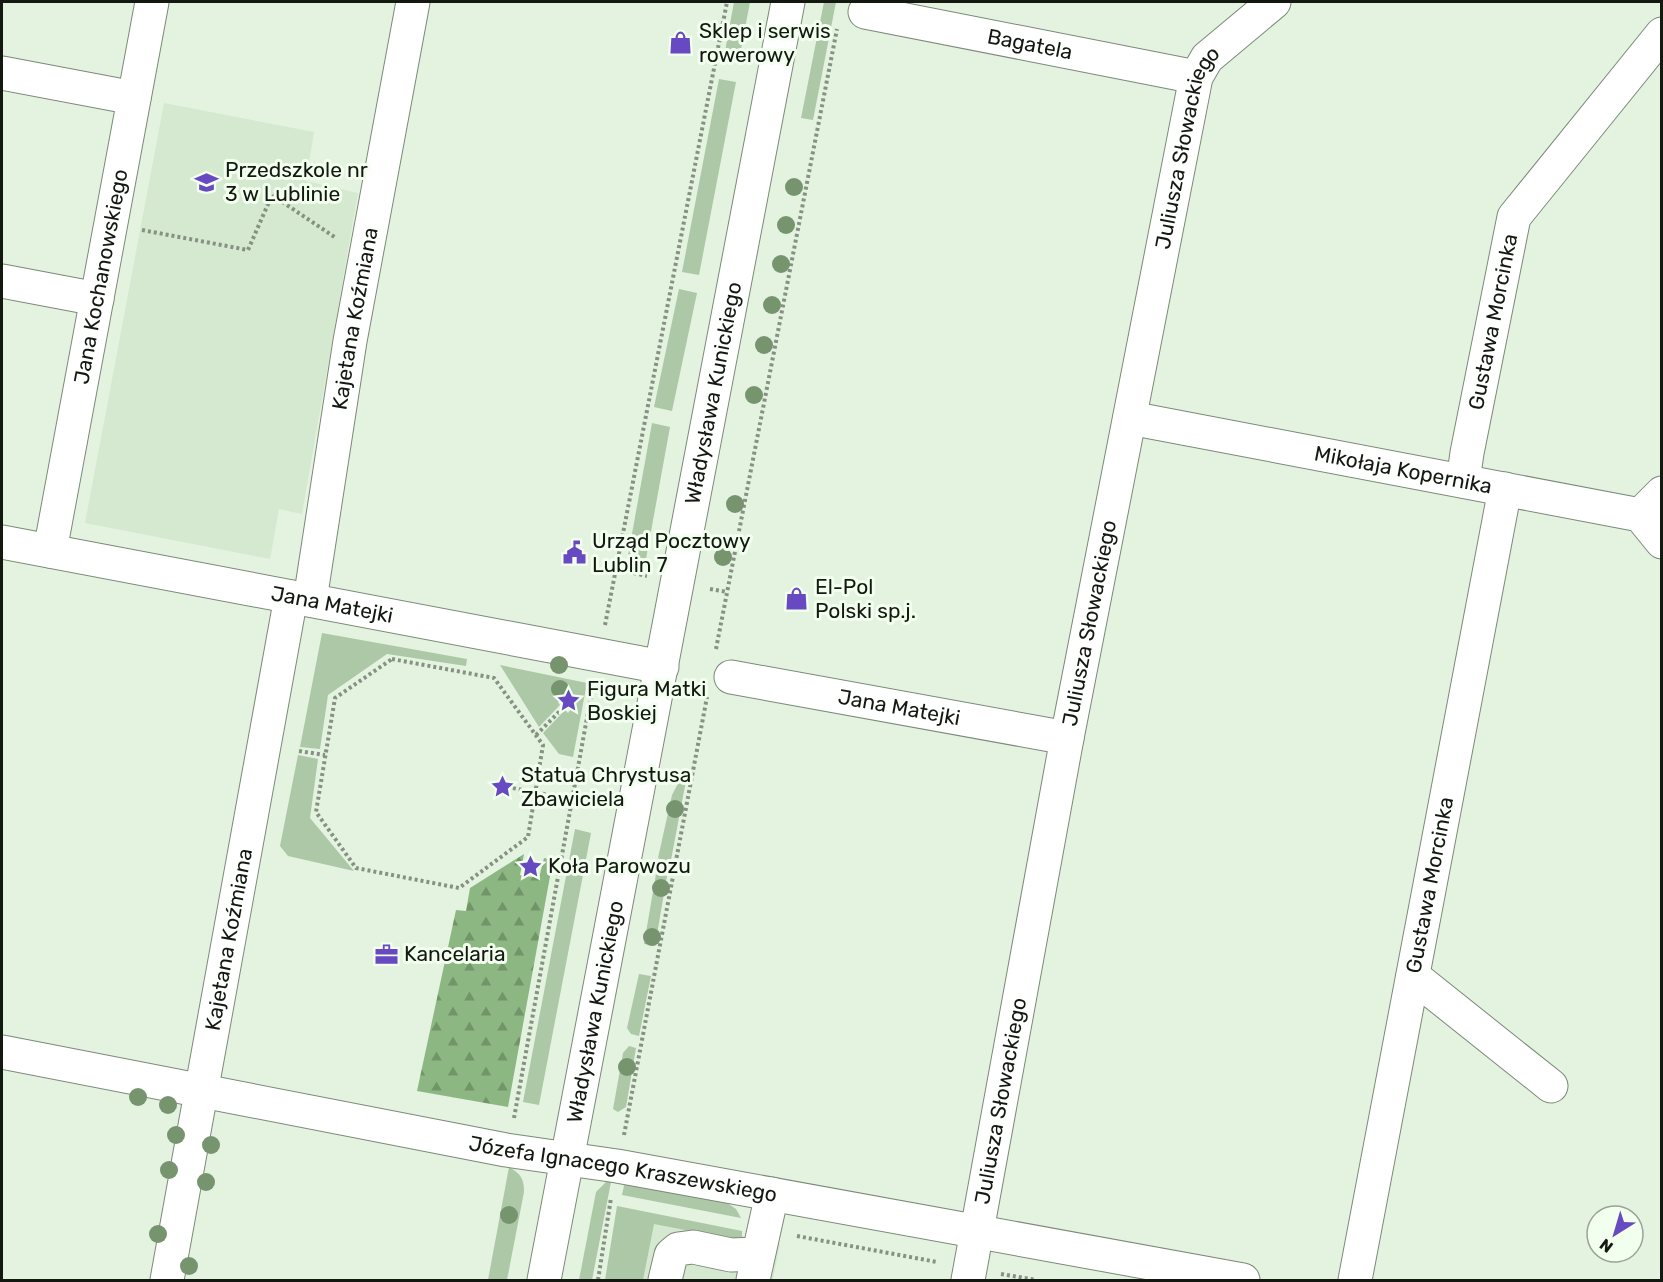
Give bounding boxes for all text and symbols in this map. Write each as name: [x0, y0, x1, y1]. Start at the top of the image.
place label: Sklep i serwis rowerowy: [699, 18, 831, 67]
street label: Bagatela: [985, 23, 1075, 64]
shop icon: Sklep i serwis rowerowy: [668, 30, 694, 56]
street label: Juliusza Słowackiego: [1150, 40, 1224, 251]
place label: Przedszkole nr 3 w Lublinie: [225, 157, 368, 206]
street label: Jana Kochanowskiego: [68, 167, 133, 386]
school or university icon: Przedszkole nr 3 w Lublinie: [194, 169, 220, 195]
street label: Kajetana Koźmiana: [327, 225, 383, 412]
street label: Gustawa Morcinka: [1463, 232, 1522, 412]
street label: Władysława Kunickiego: [679, 280, 746, 506]
street label: Mikołaja Kopernika: [1312, 440, 1494, 499]
street label: Juliusza Słowackiego: [1057, 518, 1121, 728]
place label: Urząd Pocztowy Lublin 7: [592, 528, 751, 577]
public building icon: Urząd Pocztowy Lublin 7: [561, 540, 587, 566]
place label: El-Pol Polski sp.j.: [815, 574, 916, 623]
street label: Jana Matejki: [269, 580, 395, 628]
shop icon: El-Pol Polski sp.j.: [784, 586, 810, 612]
place label: Figura Matki Boskiej: [587, 676, 706, 725]
street label: Jana Matejki: [836, 684, 962, 730]
place icon: Figura Matki Boskiej: [556, 688, 582, 714]
place label: Statua Chrystusa Zbawiciela: [521, 762, 691, 811]
place icon: Statua Chrystusa Zbawiciela: [490, 774, 516, 800]
street label: Gustawa Morcinka: [1400, 795, 1458, 975]
street label: Kajetana Koźmiana: [199, 846, 257, 1033]
place icon: Koła Parowozu: [517, 853, 543, 879]
place label: Koła Parowozu: [548, 853, 691, 878]
street label: Władysława Kunickiego: [561, 898, 628, 1125]
office icon: Kancelaria: [373, 941, 399, 967]
place label: Kancelaria: [404, 941, 506, 966]
street label: Juliusza Słowackiego: [969, 996, 1031, 1206]
street label: Józefa Ignacego Kraszewskiego: [467, 1130, 779, 1207]
north arrow: [1585, 1204, 1645, 1264]
text: N: [1596, 1235, 1617, 1257]

